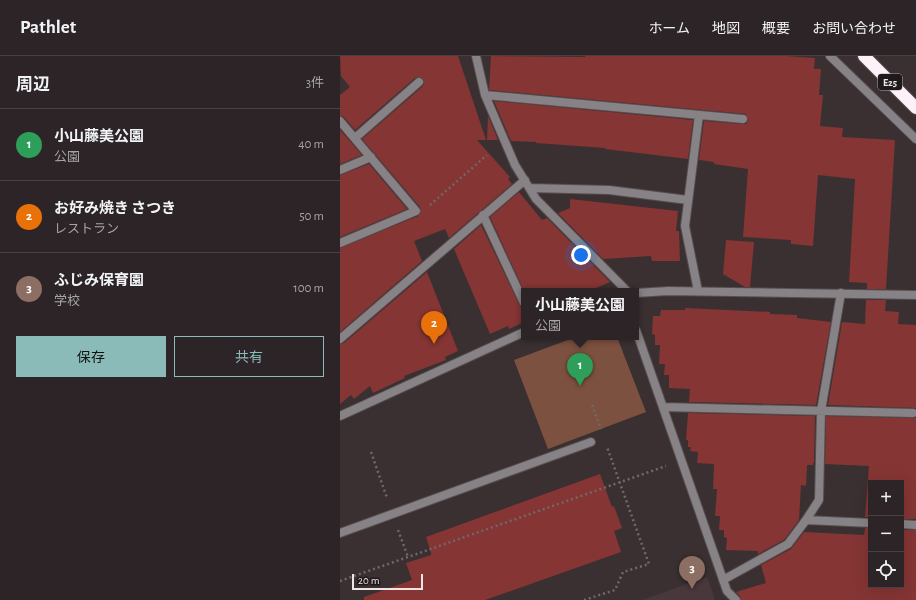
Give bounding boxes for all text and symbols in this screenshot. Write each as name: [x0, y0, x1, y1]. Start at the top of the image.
text: Pathlet: [20, 18, 76, 37]
text: ホーム: [648, 22, 690, 36]
text: 地図: [712, 22, 740, 36]
text: 概要: [762, 22, 790, 36]
text: お問い合わせ: [812, 22, 896, 36]
road number: E25: [878, 74, 902, 90]
text: 周辺: [16, 76, 50, 93]
text: 3件: [306, 77, 324, 90]
text: 小山藤美公園: [54, 129, 144, 144]
text: 1: [27, 138, 31, 151]
text: 40 m: [298, 138, 324, 151]
text: 公園: [54, 151, 80, 164]
text: お好み焼き さつき: [54, 201, 176, 216]
text: 2: [26, 210, 32, 223]
text: 50 m: [299, 210, 324, 223]
text: レストラン: [54, 223, 119, 236]
your location: [571, 245, 591, 265]
text: ふじみ保育園: [54, 273, 144, 288]
text: 3: [26, 282, 32, 295]
text: 100 m: [293, 282, 324, 295]
popup: [521, 288, 639, 340]
text: 学校: [54, 295, 80, 308]
text: 小山藤美公園: [535, 298, 625, 313]
pin: 2: [421, 311, 447, 344]
text: 公園: [535, 320, 561, 333]
button: 保存: [16, 336, 166, 377]
button: 共有: [174, 336, 324, 377]
pin: 1: [567, 353, 593, 386]
map controls: [868, 480, 904, 588]
button: +: [868, 480, 904, 516]
button: −: [868, 516, 904, 552]
button: locate: [868, 552, 904, 588]
pin: 3: [679, 556, 705, 589]
scale bar: [352, 572, 423, 591]
text: 20 m: [358, 575, 379, 586]

